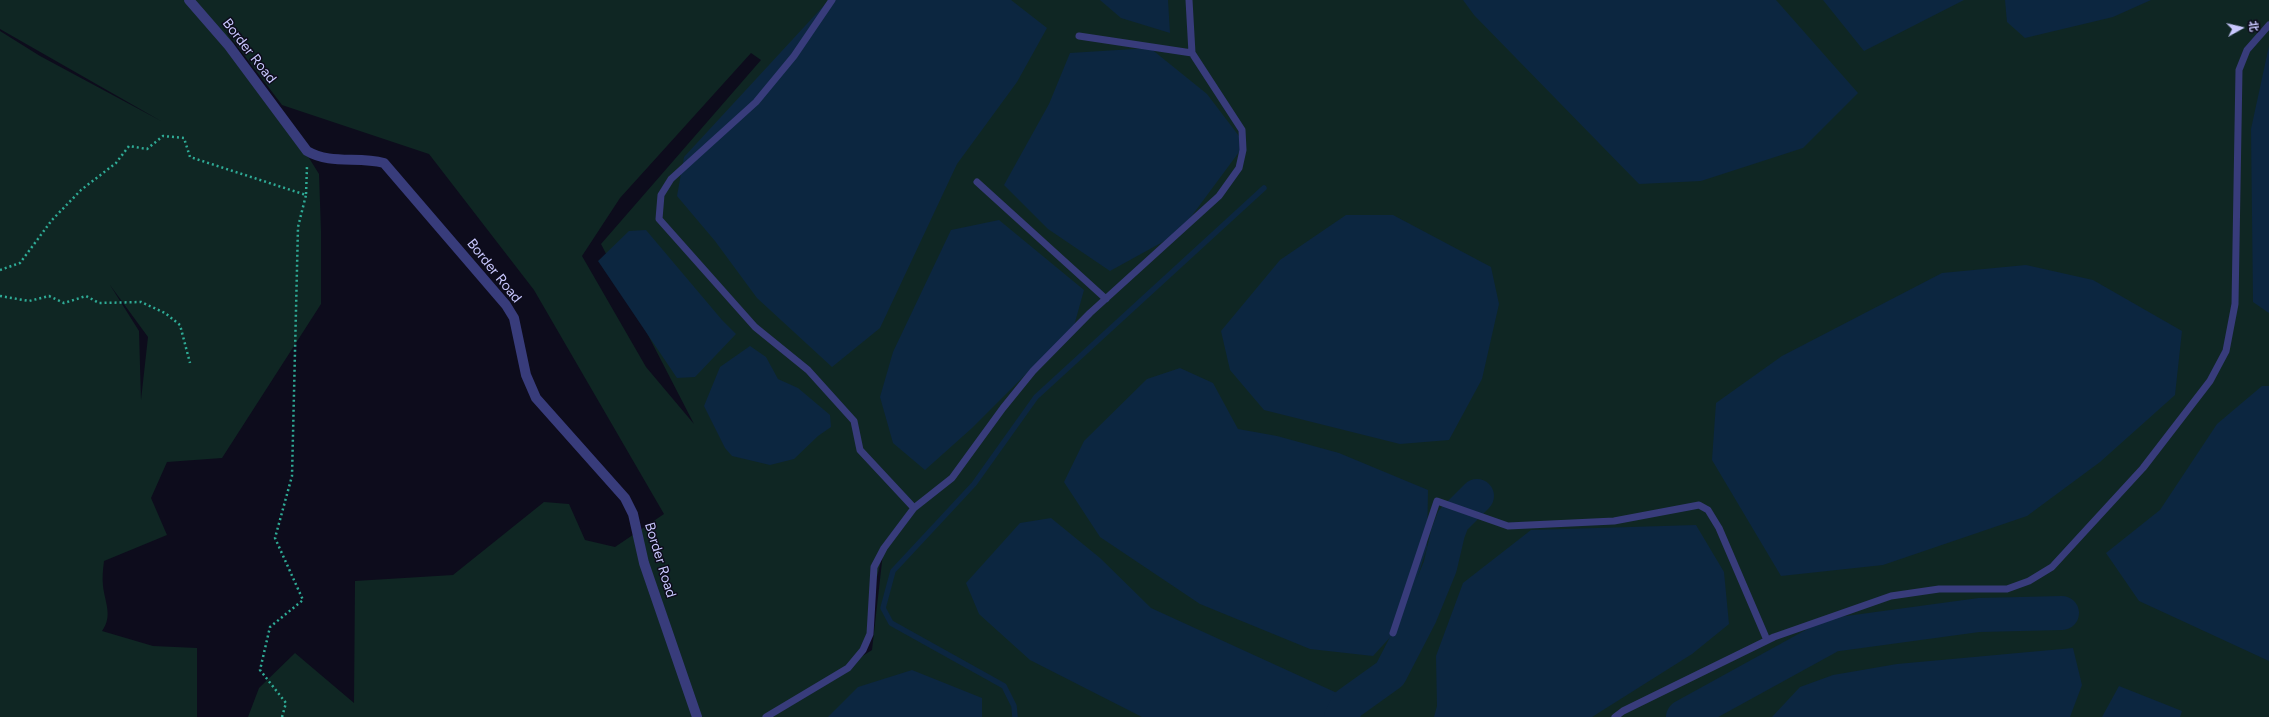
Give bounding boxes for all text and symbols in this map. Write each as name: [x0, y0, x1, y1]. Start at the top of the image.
north arrow: [2221, 8, 2261, 48]
street label: Border Road: [218, 15, 280, 87]
text: 北: [2246, 20, 2261, 33]
street label: Border Road: [463, 236, 525, 306]
street label: Border Road: [641, 520, 679, 600]

